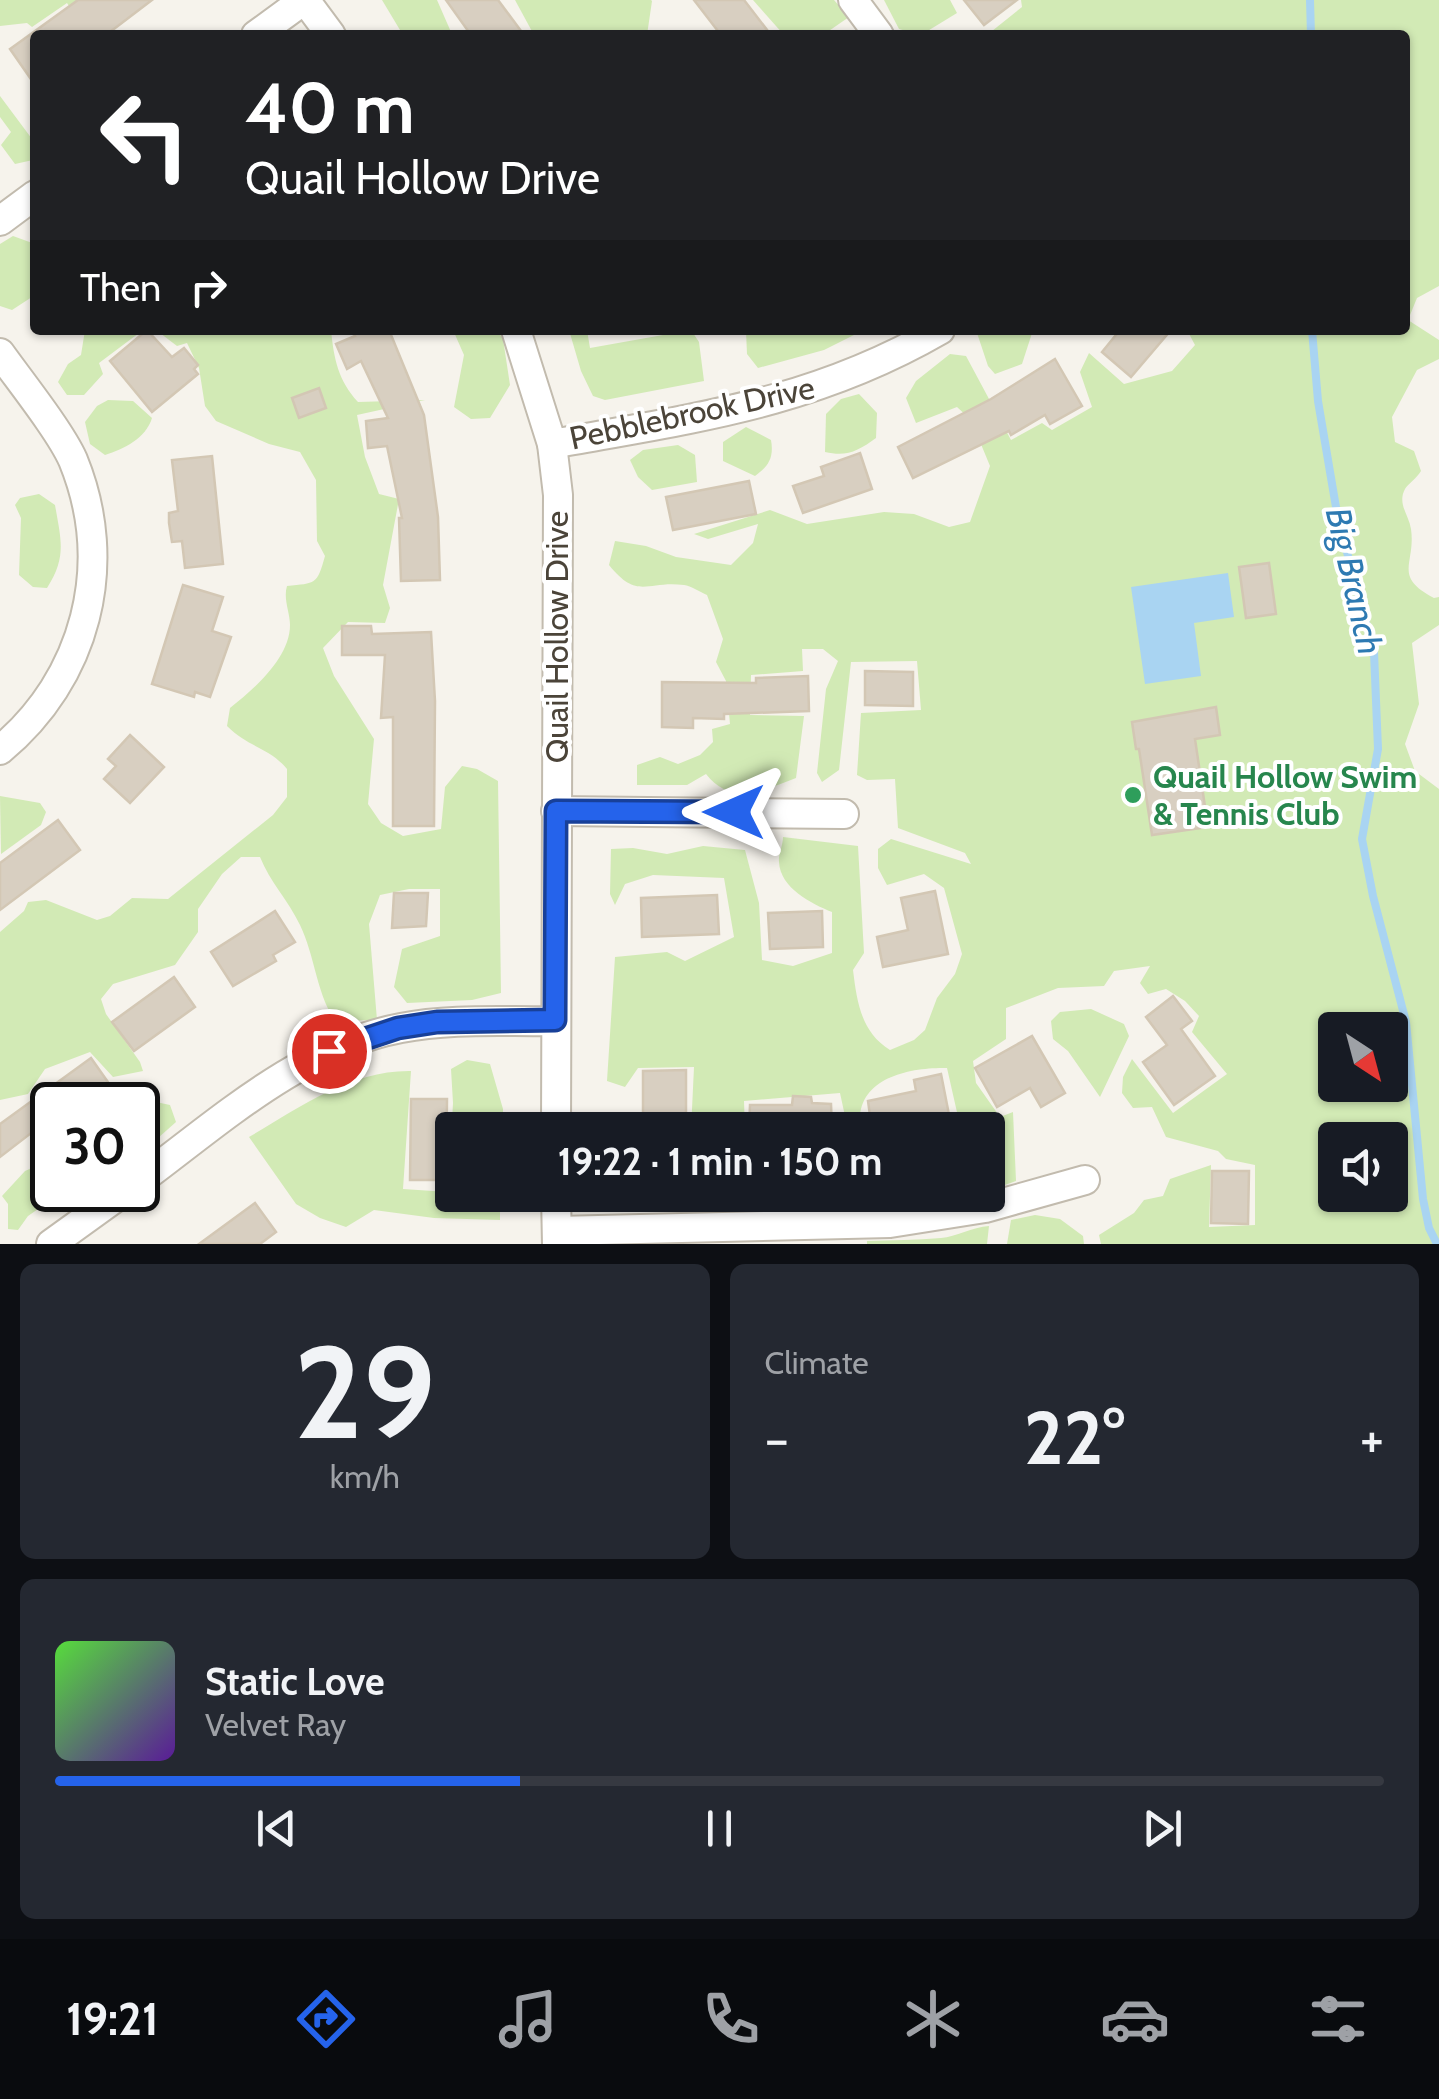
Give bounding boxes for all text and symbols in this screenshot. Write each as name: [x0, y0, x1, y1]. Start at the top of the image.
text: 40 m: [245, 65, 414, 151]
icon: left: [80, 70, 210, 200]
text: Quail Hollow Drive: [245, 151, 600, 205]
icon: right: [181, 260, 236, 315]
text: Then: [80, 264, 161, 311]
street label: Pebblebrook Drive: [566, 367, 818, 458]
water label: Big Branch: [1317, 503, 1392, 659]
street label: Quail Hollow Drive: [537, 511, 576, 763]
place label: Quail Hollow Swim & Tennis Club: [1153, 757, 1417, 833]
position arrow: [682, 760, 786, 864]
marker: Quail Hollow Swim & Tennis Club: [1122, 784, 1144, 806]
pin: [287, 1009, 372, 1094]
north arrow: [1318, 1012, 1408, 1102]
map controls: [1318, 1012, 1408, 1212]
icon: arrive: [302, 1024, 357, 1079]
speed limit sign: 30: [30, 1082, 160, 1212]
button: sound: [1318, 1122, 1408, 1212]
text: 19:22 · 1 min · 150 m: [558, 1138, 882, 1185]
text: 29: [294, 1313, 436, 1471]
text: Climate: [765, 1343, 869, 1382]
text: 22°: [1024, 1392, 1125, 1483]
text: −: [765, 1405, 789, 1472]
text: +: [1360, 1405, 1384, 1472]
text: km/h: [330, 1457, 400, 1496]
text: Static Love: [205, 1658, 384, 1705]
text: Velvet Ray: [205, 1705, 346, 1744]
icon: previous: [249, 1801, 304, 1856]
icon: pause: [692, 1801, 747, 1856]
icon: next: [1135, 1801, 1190, 1856]
icon: directions: [291, 1984, 361, 2054]
icon: music: [493, 1984, 563, 2054]
icon: phone: [696, 1984, 766, 2054]
icon: climate: [898, 1984, 968, 2054]
icon: car: [1100, 1984, 1170, 2054]
icon: filters: [1303, 1984, 1373, 2054]
text: 19:21: [66, 1992, 158, 2046]

